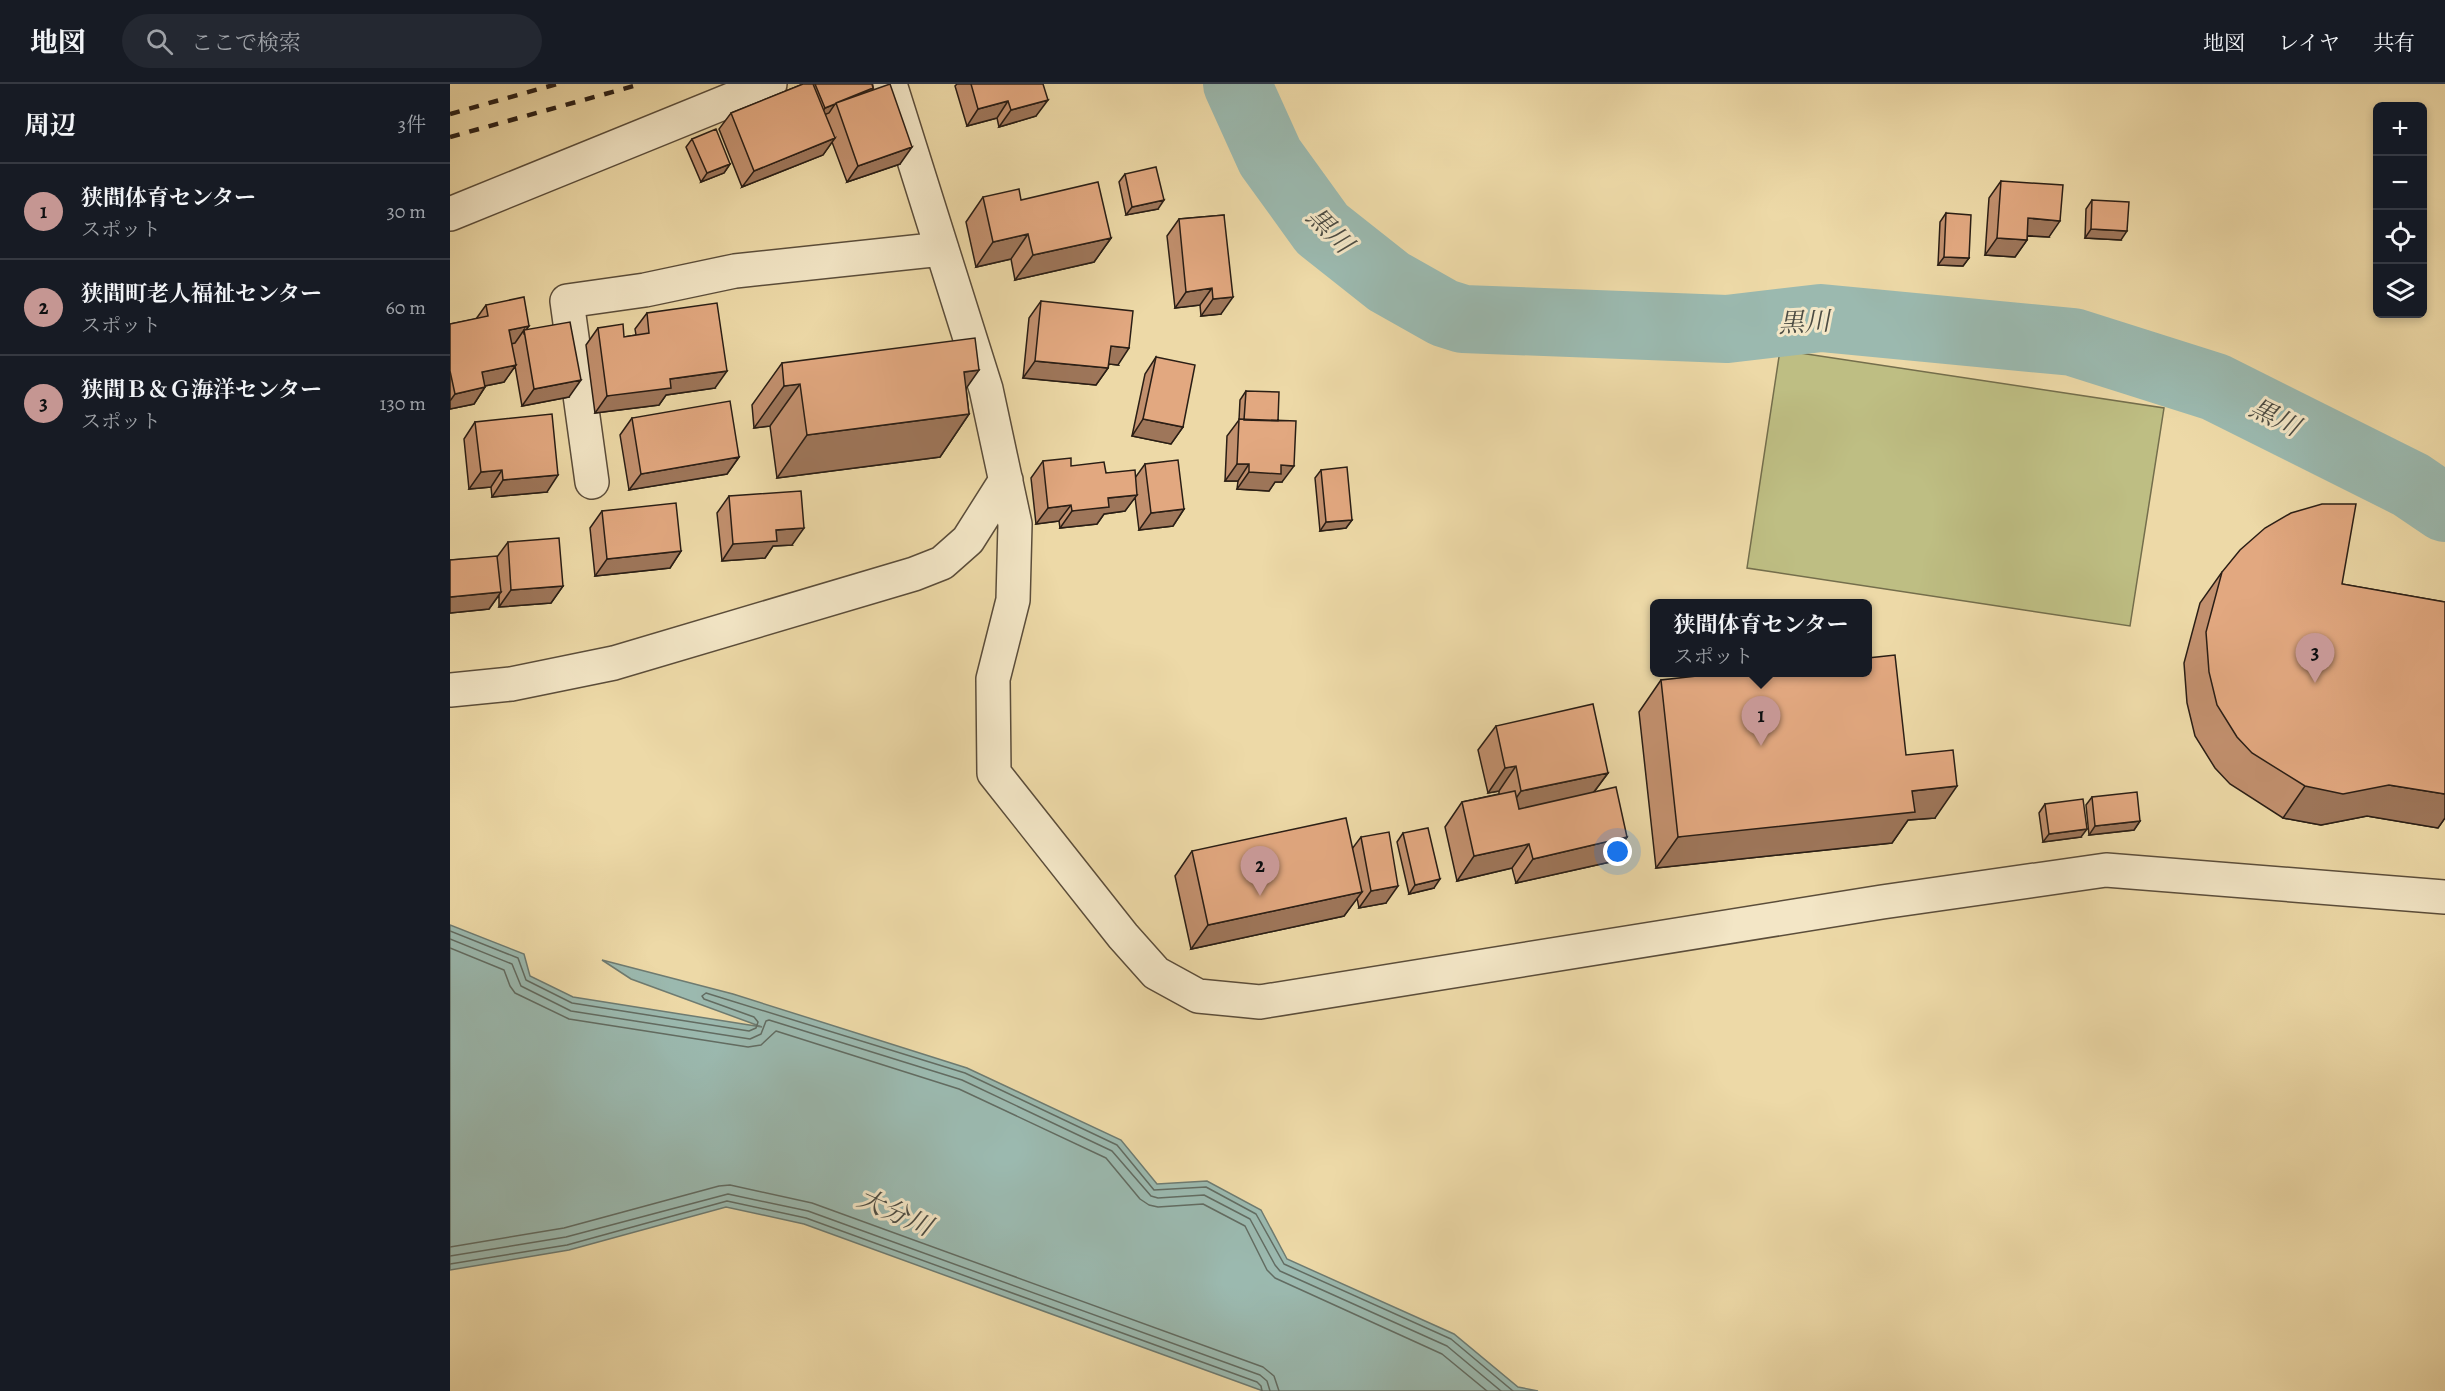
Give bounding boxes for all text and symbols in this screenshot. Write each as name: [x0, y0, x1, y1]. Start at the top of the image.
search box: [122, 14, 542, 68]
text: 地図: [30, 24, 86, 62]
icon: search: [143, 25, 176, 58]
text: ここで検索: [191, 28, 301, 58]
text: 地図: [2203, 29, 2245, 57]
text: レイヤ: [2278, 29, 2340, 57]
text: 共有: [2373, 29, 2415, 57]
map controls: [2373, 102, 2427, 318]
button: +: [2373, 102, 2427, 156]
text: 周辺: [24, 108, 76, 143]
text: 3件: [398, 111, 426, 138]
button: −: [2373, 156, 2427, 210]
text: 狭間体育センター: [81, 183, 256, 213]
text: 1: [40, 198, 47, 225]
text: 30 m: [386, 198, 426, 225]
water label: 黒川: [1299, 200, 1363, 263]
button: locate: [2373, 210, 2427, 264]
text: スポット: [81, 216, 161, 243]
button: layers: [2373, 264, 2427, 318]
text: 狭間町老人福祉センター: [81, 279, 322, 309]
text: 2: [39, 294, 48, 321]
text: 60 m: [386, 294, 426, 321]
water label: 黒川: [1777, 304, 1834, 341]
text: スポット: [81, 312, 161, 339]
text: 狭間Ｂ＆Ｇ海洋センター: [81, 375, 322, 405]
text: 3: [39, 390, 48, 417]
text: 130 m: [380, 390, 426, 417]
water label: 黒川: [2244, 390, 2309, 446]
text: スポット: [81, 408, 161, 435]
popup: [1650, 599, 1872, 677]
text: 狭間体育センター: [1673, 610, 1849, 640]
pin: 3: [2296, 634, 2334, 683]
text: スポット: [1673, 643, 1753, 670]
pin: 1: [1742, 696, 1780, 746]
your location: [1603, 837, 1632, 866]
pin: 2: [1240, 846, 1280, 896]
water label: 大分川: [852, 1181, 940, 1246]

